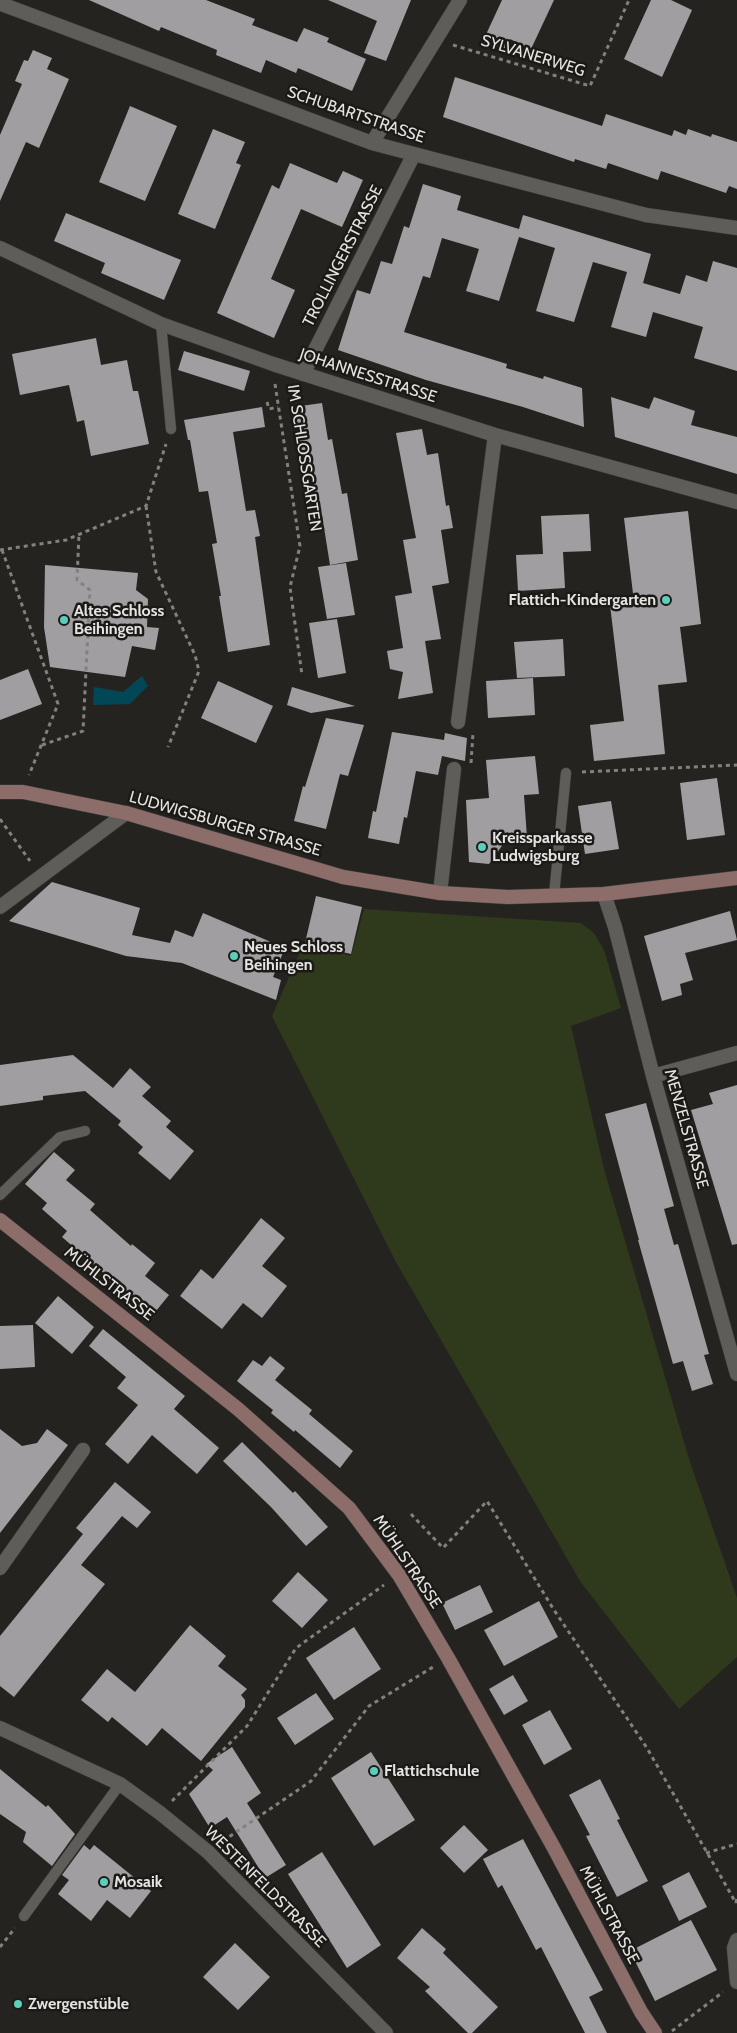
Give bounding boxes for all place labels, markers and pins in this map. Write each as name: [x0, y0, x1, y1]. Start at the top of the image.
place label: Flattich-Kindergarten: [508, 590, 656, 610]
marker: Flattich-Kindergarten: [660, 594, 672, 606]
place label: Altes Schloss Beihingen: [74, 601, 164, 639]
marker: Altes Schloss Beihingen: [58, 614, 70, 626]
place label: Kreissparkasse Ludwigsburg: [492, 828, 593, 866]
marker: Kreissparkasse Ludwigsburg: [476, 841, 488, 853]
place label: Neues Schloss Beihingen: [244, 937, 343, 975]
marker: Neues Schloss Beihingen: [228, 950, 240, 962]
place label: Flattichschule: [384, 1761, 479, 1781]
marker: Flattichschule: [368, 1765, 380, 1777]
place label: Mosaik: [114, 1872, 163, 1892]
marker: Mosaik: [98, 1876, 110, 1888]
place label: Zwergenstüble: [28, 1994, 129, 2014]
marker: Zwergenstüble: [12, 1998, 24, 2010]

